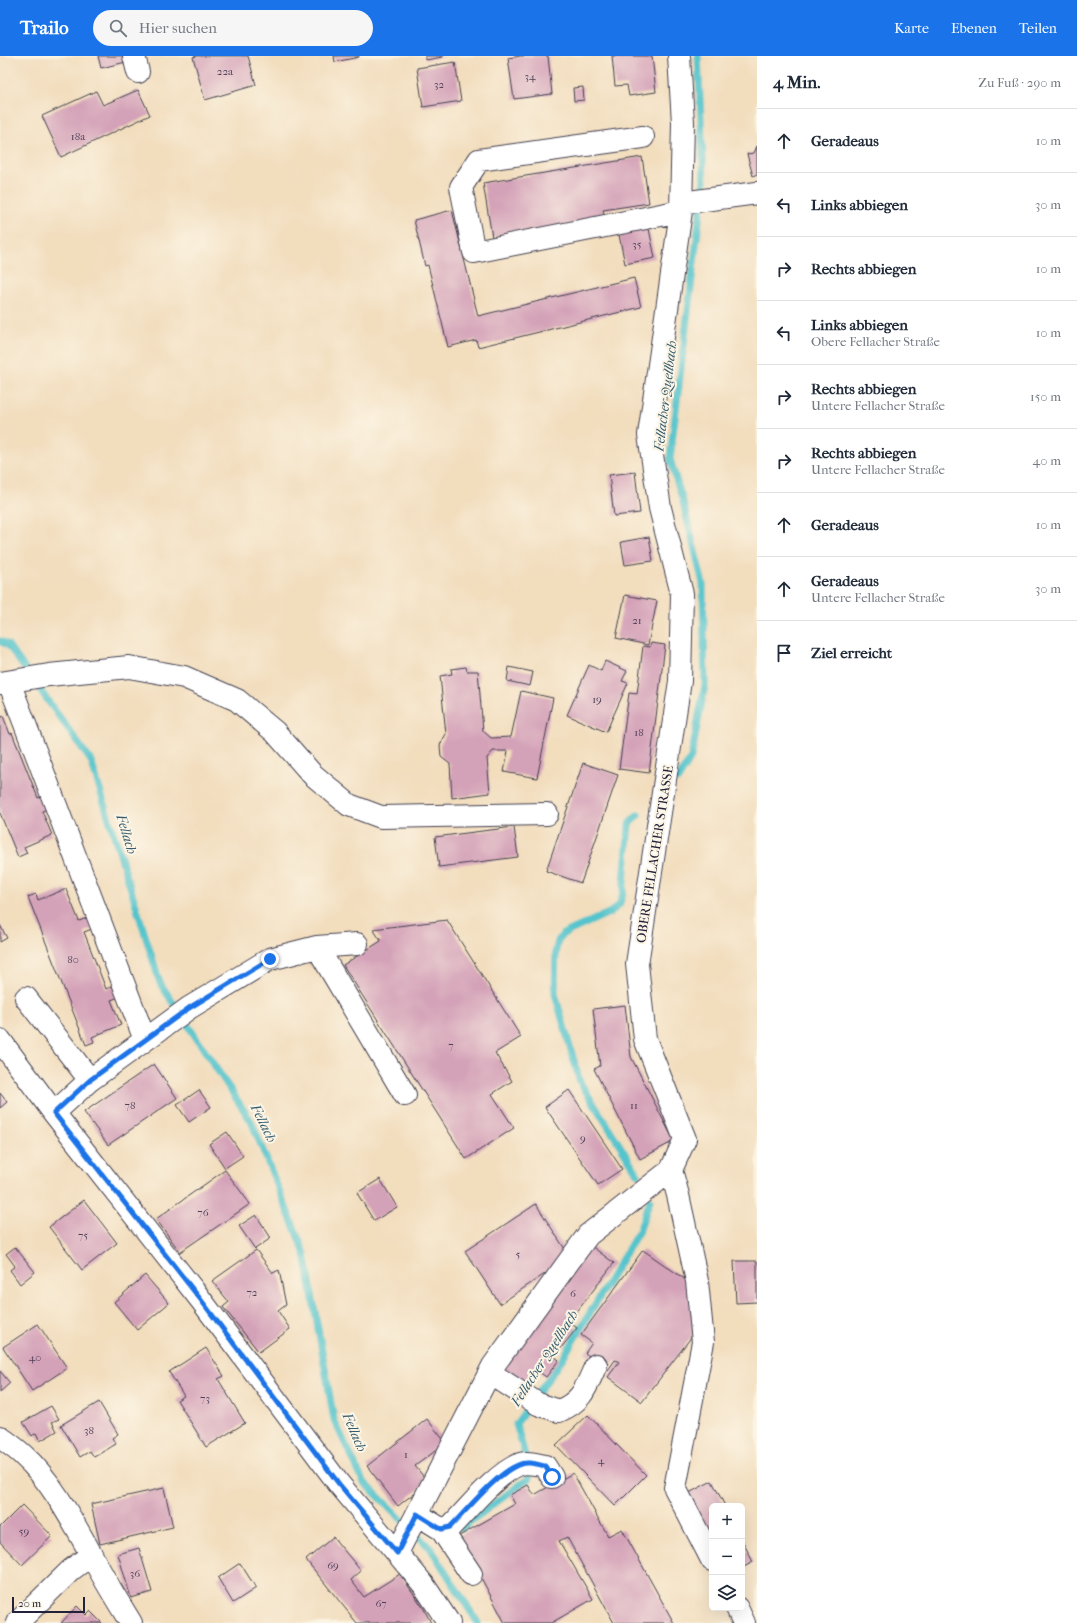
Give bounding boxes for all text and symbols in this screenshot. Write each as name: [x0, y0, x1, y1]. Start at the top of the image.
search box: [93, 10, 373, 46]
text: Trailo: [20, 17, 69, 39]
icon: search: [107, 17, 129, 39]
text: Hier suchen: [139, 19, 217, 37]
text: Karte: [894, 20, 929, 37]
text: Ebenen: [951, 20, 997, 37]
text: Teilen: [1019, 20, 1057, 37]
house number: 22a: [217, 65, 234, 78]
house number: 34: [524, 70, 536, 83]
text: 4 Min.: [773, 72, 820, 92]
text: Zu Fuß · 290 m: [978, 75, 1061, 90]
house number: 32: [434, 78, 444, 91]
house number: 18a: [71, 130, 86, 143]
icon: ahead: [773, 130, 795, 152]
text: Geradeaus: [811, 132, 879, 150]
text: 10 m: [1036, 133, 1061, 148]
icon: left: [773, 194, 795, 216]
text: Links abbiegen: [811, 196, 908, 214]
text: 30 m: [1035, 197, 1061, 212]
house number: 35: [632, 238, 642, 251]
icon: right: [773, 258, 795, 280]
text: Rechts abbiegen: [811, 260, 916, 278]
text: 10 m: [1036, 261, 1061, 276]
text: Links abbiegen: [811, 316, 908, 334]
icon: left: [773, 322, 795, 344]
text: 10 m: [1036, 325, 1061, 340]
text: Obere Fellacher Straße: [811, 334, 940, 349]
water label: Fellacher Quellbach: [650, 340, 681, 453]
text: Rechts abbiegen: [811, 380, 916, 398]
icon: right: [773, 386, 795, 408]
text: 150 m: [1030, 389, 1061, 404]
text: Untere Fellacher Straße: [811, 398, 945, 413]
text: Rechts abbiegen: [811, 444, 916, 462]
icon: right: [773, 450, 795, 472]
text: 40 m: [1033, 453, 1061, 468]
text: Untere Fellacher Straße: [811, 462, 945, 477]
icon: ahead: [773, 514, 795, 536]
text: Geradeaus: [811, 516, 879, 534]
text: 10 m: [1036, 517, 1061, 532]
text: Geradeaus: [811, 572, 879, 590]
icon: ahead: [773, 578, 795, 600]
text: 30 m: [1035, 581, 1061, 596]
text: Untere Fellacher Straße: [811, 590, 945, 605]
house number: 21: [632, 614, 642, 627]
icon: arrive: [773, 642, 795, 664]
text: Ziel erreicht: [811, 644, 892, 662]
house number: 19: [592, 693, 602, 706]
house number: 18: [634, 726, 644, 739]
street label: OBERE FELLACHER STRASSE: [633, 764, 676, 944]
water label: Fellach: [112, 811, 141, 856]
route end: [261, 950, 279, 968]
house number: 80: [67, 953, 79, 966]
house number: 7: [448, 1039, 454, 1052]
house number: 78: [125, 1099, 135, 1112]
house number: 11: [630, 1099, 638, 1112]
water label: Fellach: [247, 1100, 280, 1145]
house number: 9: [580, 1132, 586, 1145]
house number: 76: [197, 1206, 209, 1219]
house number: 75: [78, 1229, 88, 1242]
house number: 5: [516, 1248, 521, 1261]
house number: 72: [247, 1286, 258, 1299]
house number: 6: [570, 1287, 576, 1300]
water label: Fellacher Quellbach: [506, 1307, 582, 1410]
house number: 40: [29, 1351, 41, 1364]
house number: 73: [200, 1392, 210, 1405]
water label: Fellach: [338, 1409, 370, 1454]
house number: 38: [84, 1424, 94, 1437]
house number: 1: [404, 1448, 408, 1461]
house number: 4: [598, 1454, 605, 1467]
route start: [543, 1468, 561, 1486]
map controls: [709, 1503, 745, 1611]
button: +: [709, 1503, 745, 1539]
house number: 59: [19, 1525, 29, 1538]
button: −: [709, 1539, 745, 1575]
house number: 69: [327, 1559, 339, 1572]
house number: 36: [130, 1567, 140, 1580]
button: layers: [709, 1575, 745, 1611]
scale bar: [12, 1595, 85, 1614]
text: 20 m: [18, 1597, 41, 1610]
house number: 67: [375, 1597, 387, 1610]

